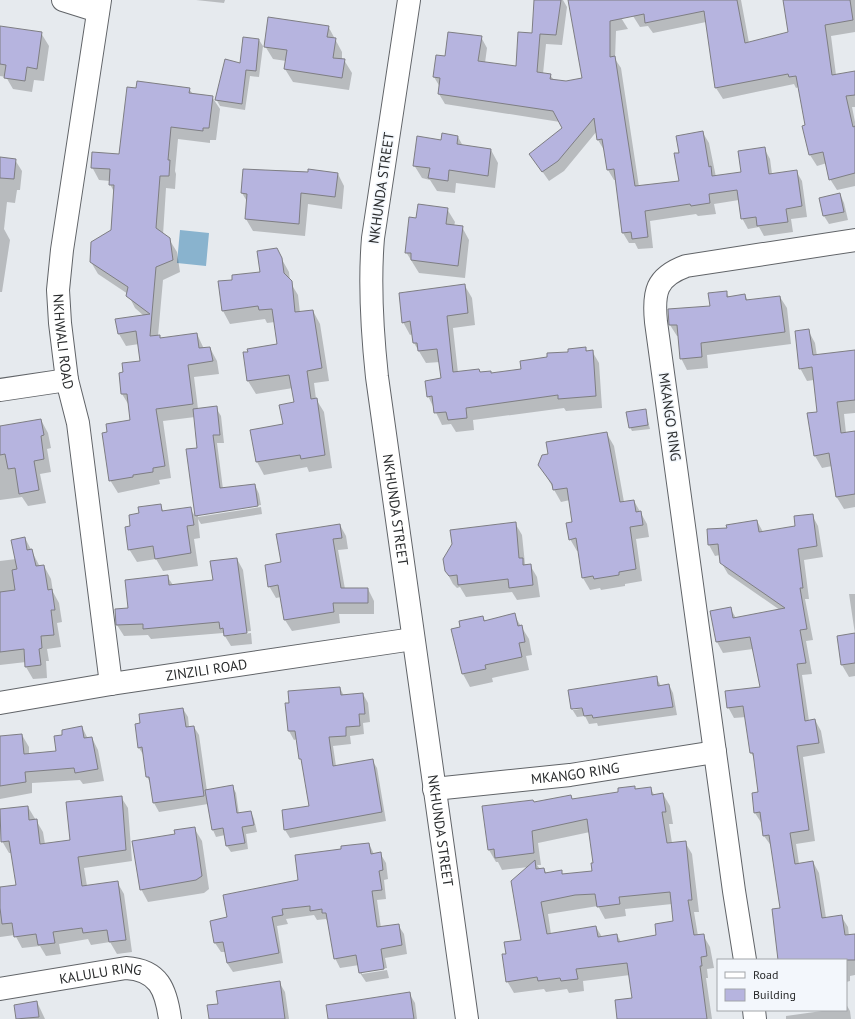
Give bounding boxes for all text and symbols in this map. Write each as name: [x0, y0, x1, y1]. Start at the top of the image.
street label: NKHUNDA STREET: [364, 131, 398, 245]
street label: NKHWALI ROAD: [49, 293, 78, 391]
street label: MKANGO RING: [655, 372, 685, 462]
street label: NKHUNDA STREET: [379, 453, 412, 567]
street label: ZINZILI ROAD: [164, 655, 248, 685]
street label: MKANGO RING: [530, 758, 621, 788]
street label: NKHUNDA STREET: [424, 774, 457, 888]
street label: KALULU RING: [58, 959, 144, 988]
legend: [717, 959, 847, 1011]
text: Road: [753, 967, 778, 982]
text: Building: [753, 987, 796, 1002]

